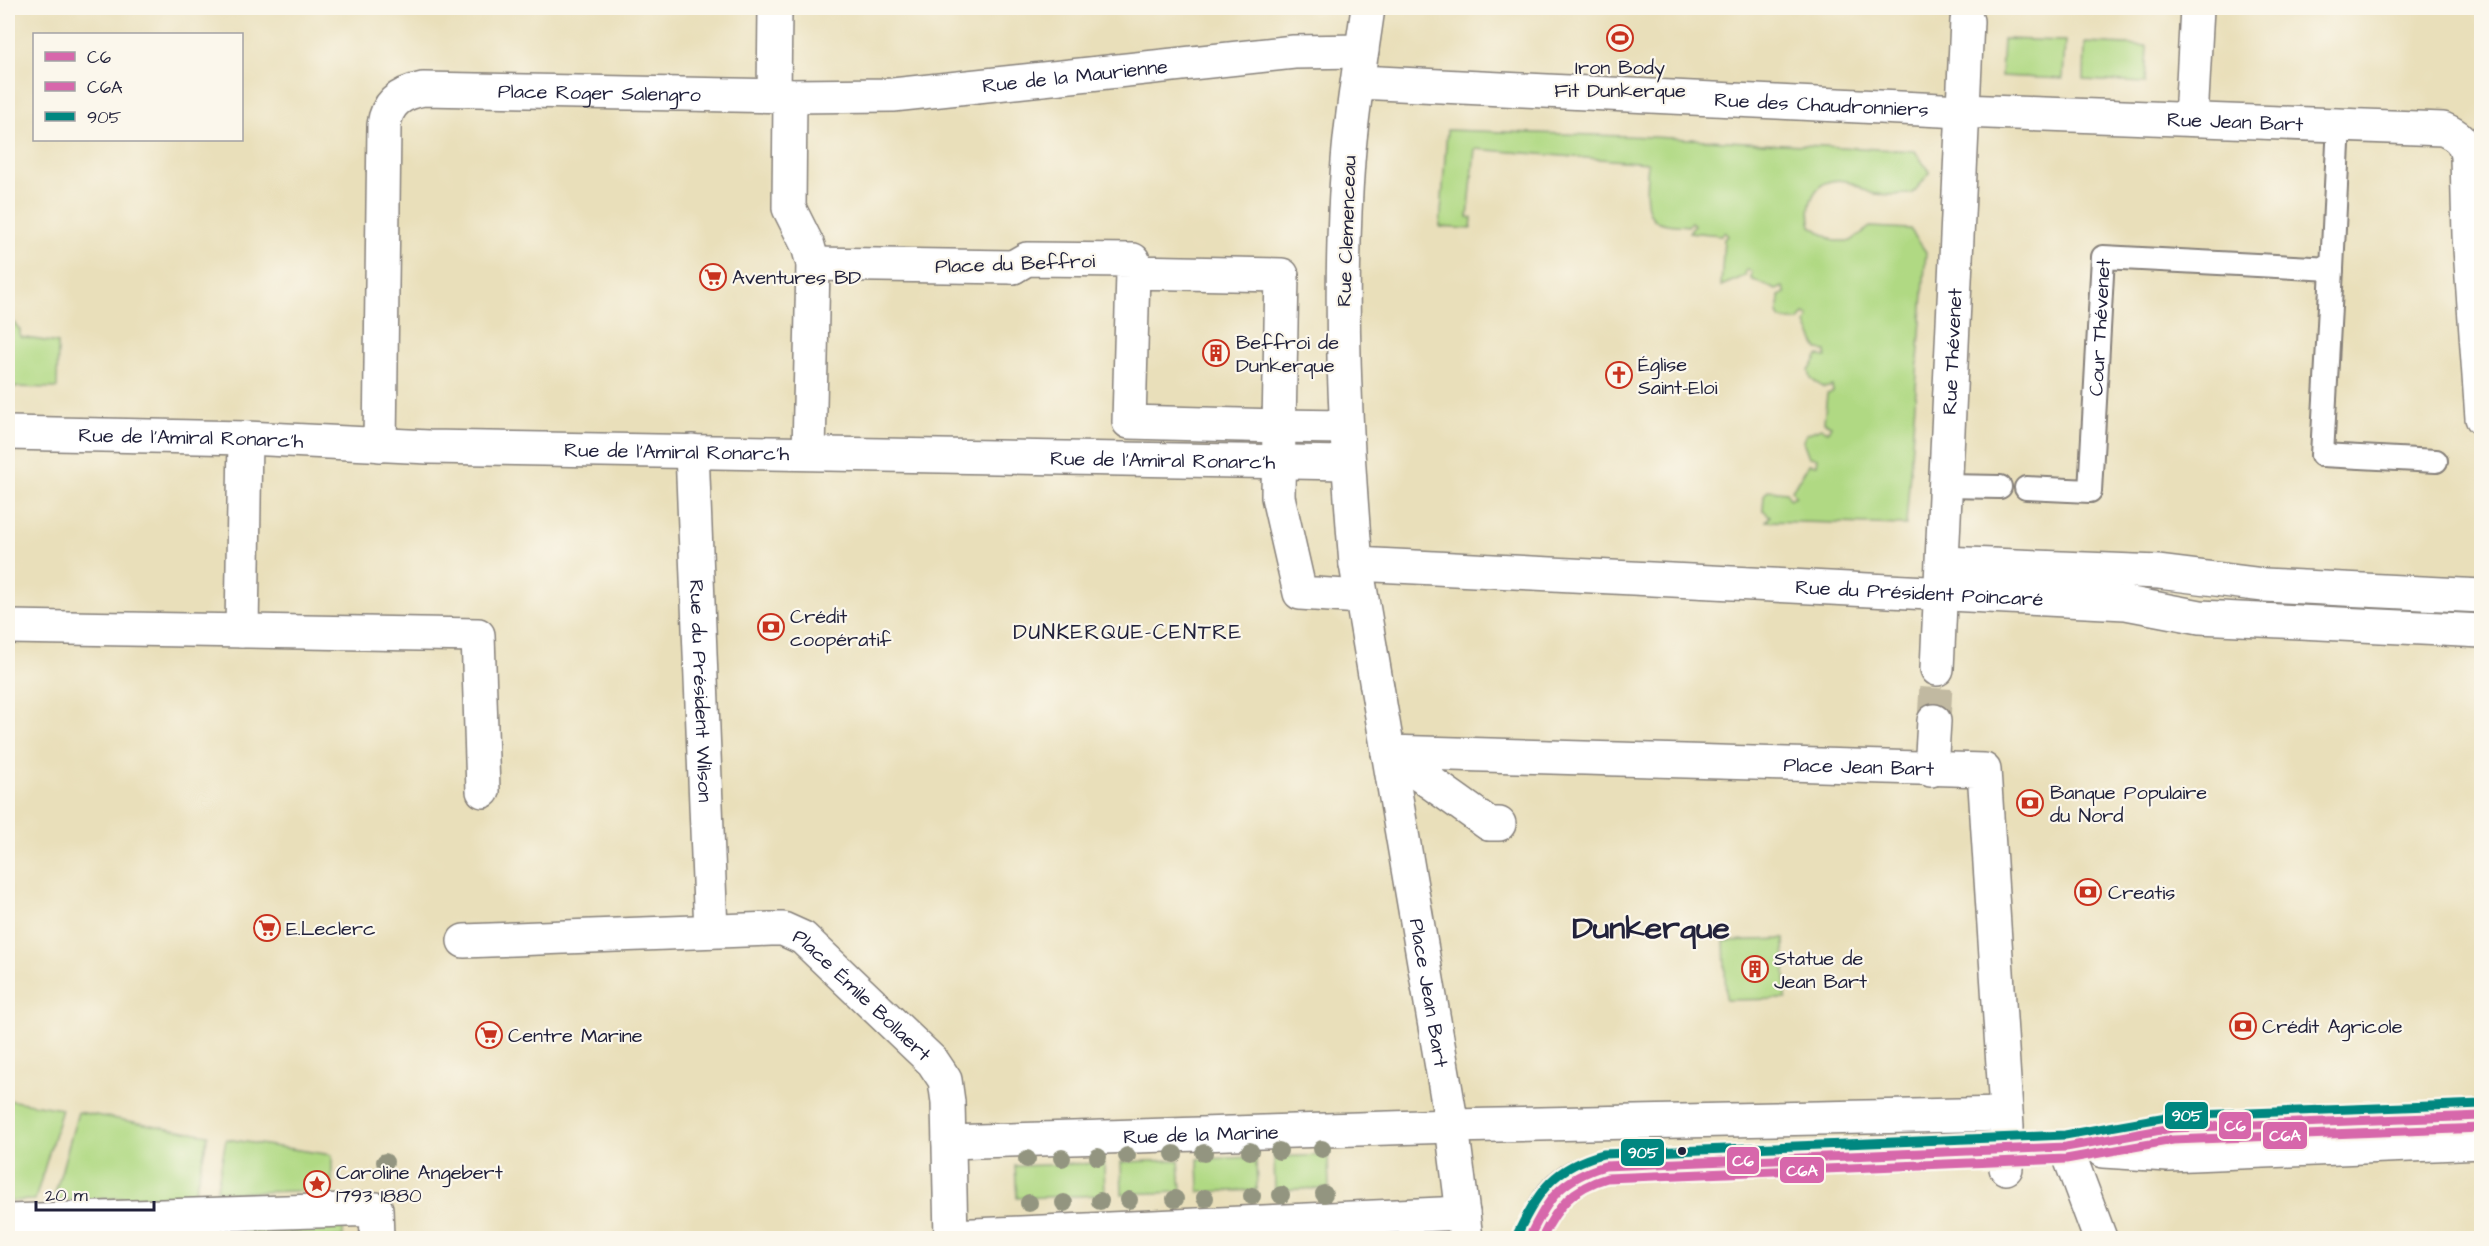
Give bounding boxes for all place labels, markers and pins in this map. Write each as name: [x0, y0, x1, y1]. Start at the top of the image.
sports icon: Iron Body Fit Dunkerque: [1605, 23, 1635, 53]
place label: Iron Body Fit Dunkerque: [1554, 54, 1686, 105]
supermarket icon: Aventures BD: [698, 262, 728, 292]
place label: Aventures BD: [732, 264, 861, 292]
place label: Beffroi de Dunkerque: [1236, 329, 1339, 380]
building icon: Beffroi de Dunkerque: [1201, 338, 1231, 368]
place label: Église Saint-Eloi: [1638, 351, 1718, 402]
church icon: Église Saint-Eloi: [1604, 360, 1634, 390]
place label: Crédit coopératif: [790, 603, 891, 654]
bank icon: Crédit coopératif: [756, 612, 786, 642]
place label: Banque Populaire du Nord: [2050, 779, 2207, 830]
bank icon: Banque Populaire du Nord: [2015, 788, 2045, 818]
bank icon: Creatis: [2073, 877, 2103, 907]
place label: Creatis: [2108, 879, 2175, 907]
supermarket icon: E.Leclerc: [252, 913, 282, 943]
place label: E.Leclerc: [286, 915, 376, 943]
place label: Statue de Jean Bart: [1774, 945, 1867, 996]
building icon: Statue de Jean Bart: [1740, 954, 1770, 984]
bank icon: Crédit Agricole: [2228, 1011, 2258, 1041]
place label: Crédit Agricole: [2262, 1013, 2403, 1042]
supermarket icon: Centre Marine: [474, 1020, 504, 1050]
place label: Centre Marine: [508, 1022, 643, 1050]
unlabelled marker: [1676, 1145, 1688, 1157]
place label: Caroline Angebert 1793 1880: [336, 1159, 503, 1210]
place icon: Caroline Angebert 1793 1880: [302, 1169, 332, 1199]

